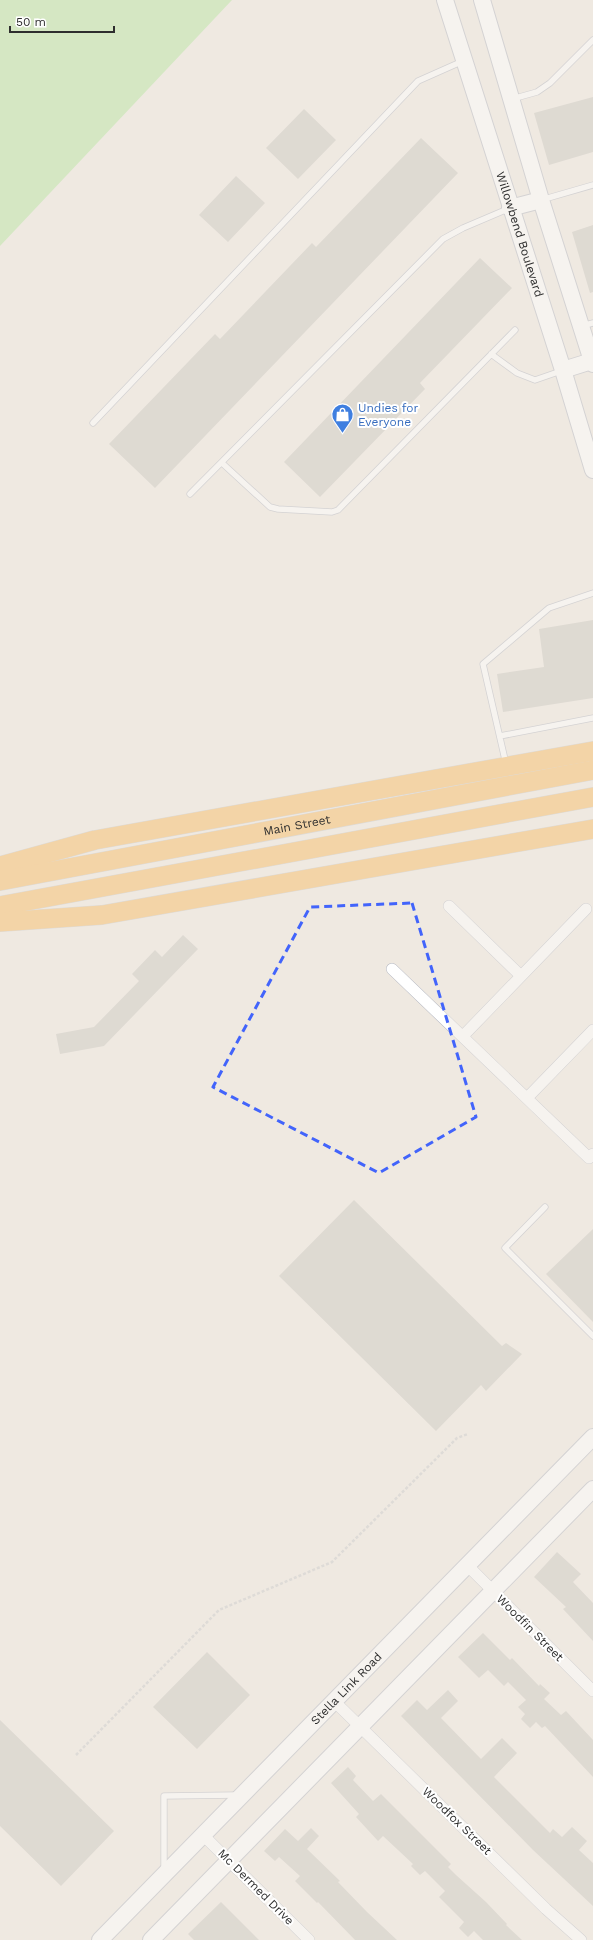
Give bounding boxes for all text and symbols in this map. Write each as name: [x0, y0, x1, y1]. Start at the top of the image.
scale bar: [10, 8, 114, 34]
text: 50 m: [16, 15, 46, 29]
street label: Willowbend Boulevard: [493, 170, 546, 299]
place label: Undies for Everyone: [358, 401, 418, 429]
shop icon: Undies for Everyone: [329, 402, 355, 435]
street label: Main Street: [262, 812, 331, 839]
street label: Woodfin Street: [494, 1592, 566, 1664]
street label: Stella Link Road: [308, 1650, 385, 1728]
street label: Woodfox Street: [419, 1784, 495, 1858]
street label: Mc Dermed Drive: [215, 1846, 297, 1928]

